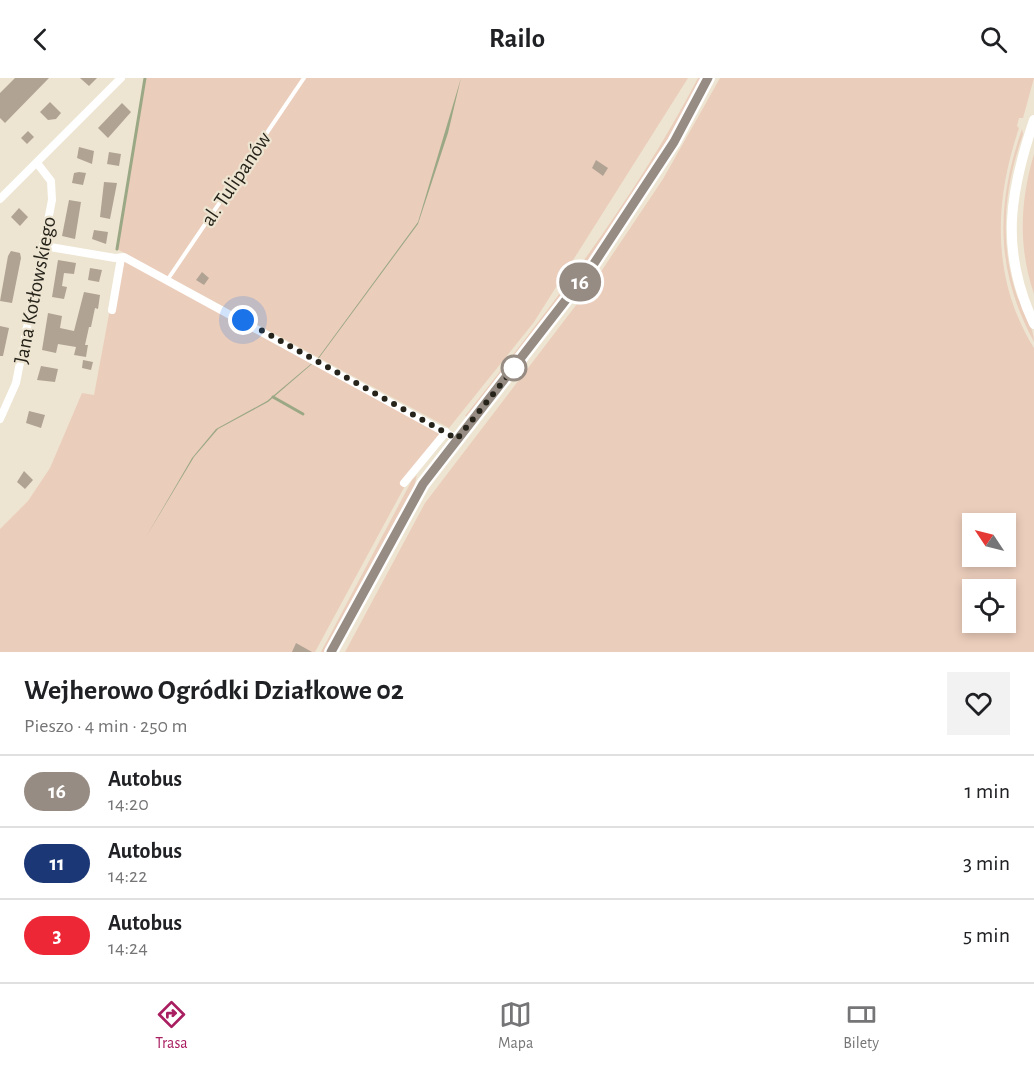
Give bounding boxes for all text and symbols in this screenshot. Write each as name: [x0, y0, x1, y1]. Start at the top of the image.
icon: back: [24, 23, 57, 56]
icon: search: [977, 23, 1010, 56]
text: Railo: [489, 25, 545, 52]
street label: al. Tulipanów: [197, 128, 275, 230]
street label: Jana Kotłowskiego: [10, 215, 60, 365]
line badge: 16: [553, 262, 607, 302]
text: 16: [571, 272, 589, 293]
your location: [228, 305, 258, 335]
unlabelled marker: [501, 355, 527, 381]
north arrow: [962, 513, 1016, 567]
map controls: [962, 513, 1016, 633]
button: locate: [962, 579, 1016, 633]
button: heart: [947, 672, 1010, 735]
text: Wejherowo Ogródki Działkowe 02: [24, 677, 404, 705]
text: Pieszo · 4 min · 250 m: [24, 716, 187, 736]
text: Autobus: [108, 768, 182, 790]
text: 1 min: [965, 780, 1010, 802]
text: 16: [48, 781, 66, 802]
text: 14:20: [108, 794, 149, 814]
text: Autobus: [108, 840, 182, 862]
text: 3 min: [963, 852, 1010, 874]
text: 11: [49, 853, 65, 874]
text: 14:22: [108, 866, 147, 886]
text: Autobus: [108, 912, 182, 934]
text: 5 min: [963, 924, 1010, 946]
text: 3: [52, 925, 62, 946]
text: 14:24: [108, 938, 148, 958]
tab: Trasa: [155, 998, 188, 1053]
tab: Mapa: [498, 998, 533, 1053]
tab: Bilety: [843, 998, 879, 1053]

